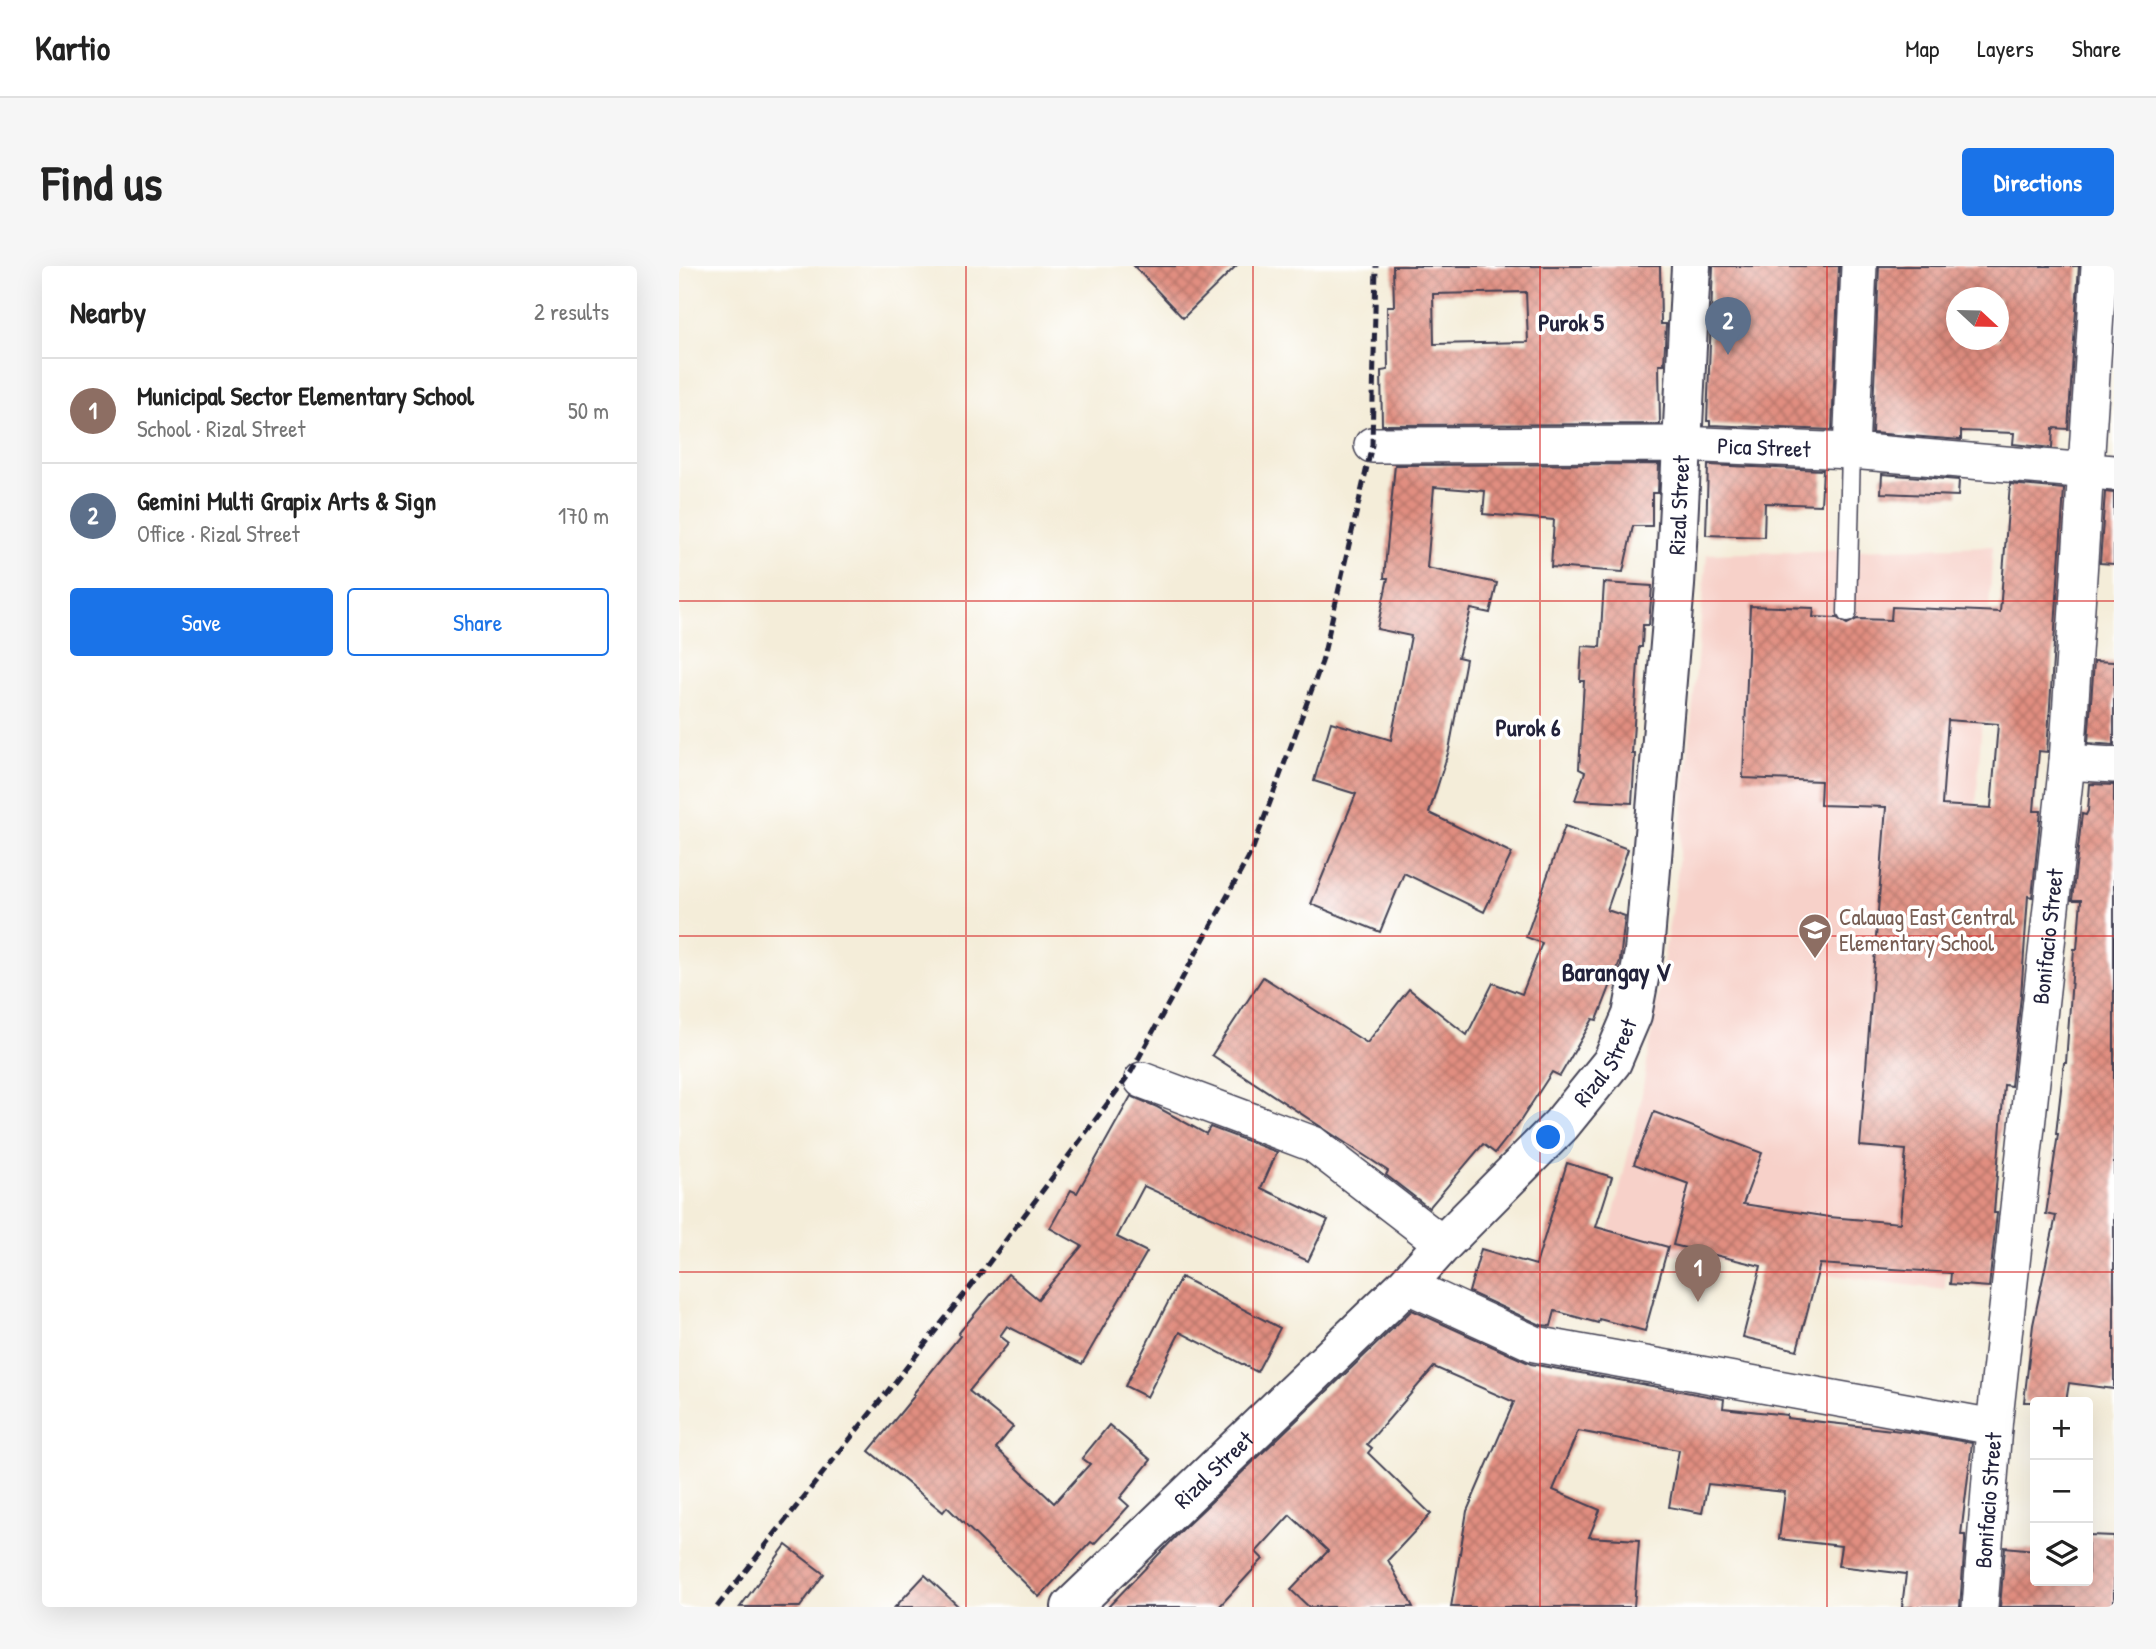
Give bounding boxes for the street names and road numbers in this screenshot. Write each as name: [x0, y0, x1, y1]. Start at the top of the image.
street label: Pica Street: [1717, 430, 1812, 464]
street label: Rizal Street: [1661, 454, 1697, 556]
street label: Bonifacio Street: [2025, 866, 2070, 1006]
street label: Rizal Street: [1566, 1012, 1644, 1113]
street label: Rizal Street: [1167, 1423, 1261, 1515]
street label: Bonifacio Street: [1967, 1430, 2009, 1569]

